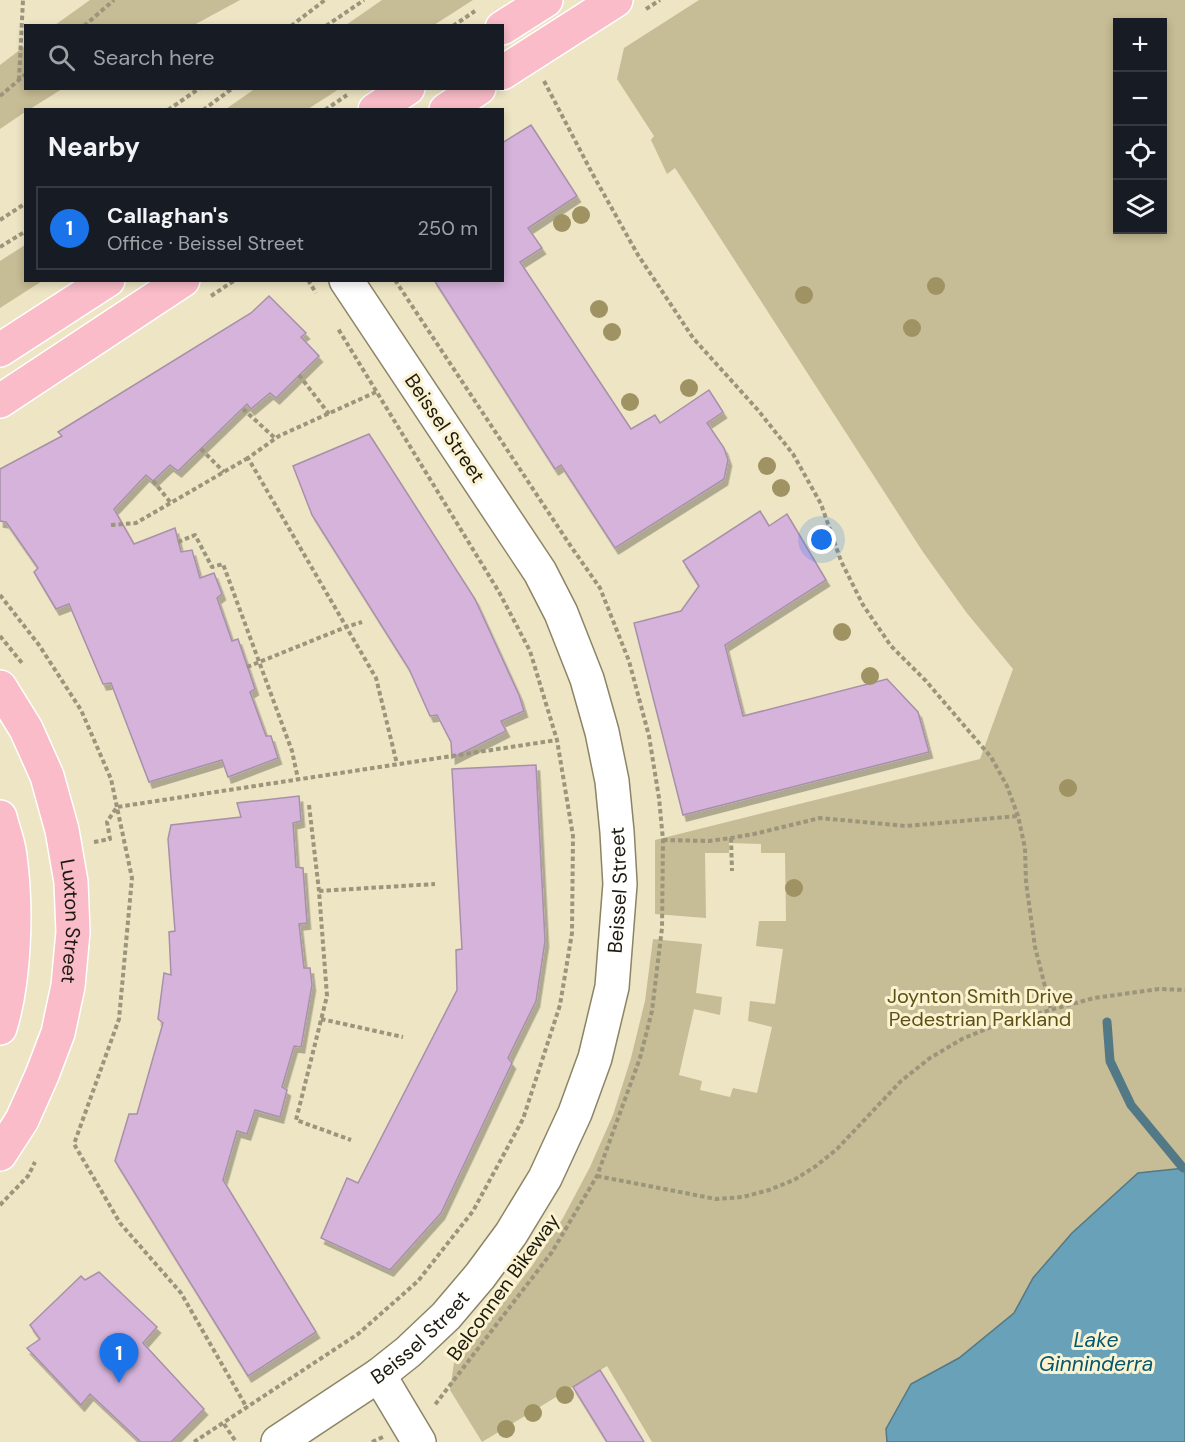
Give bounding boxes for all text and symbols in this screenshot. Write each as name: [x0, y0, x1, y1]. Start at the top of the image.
map controls: [1113, 18, 1167, 234]
button: +: [1113, 18, 1167, 72]
search box: [24, 24, 504, 90]
icon: search: [45, 41, 78, 74]
text: Search here: [93, 43, 214, 72]
button: −: [1113, 72, 1167, 126]
button: locate: [1113, 126, 1167, 180]
text: Nearby: [48, 130, 140, 164]
button: layers: [1113, 180, 1167, 234]
text: Callaghan's: [107, 201, 229, 230]
text: 1: [66, 215, 73, 241]
text: 250 m: [417, 215, 478, 241]
text: Office · Beissel Street: [107, 230, 304, 256]
street label: Beissel Street: [399, 368, 491, 488]
your location: [807, 525, 836, 554]
street label: Beissel Street: [602, 826, 633, 954]
street label: Luxton Street: [54, 857, 86, 985]
park label: Joynton Smith Drive Pedestrian Parkland: [887, 983, 1073, 1032]
street label: Belconnen Bikeway: [441, 1208, 565, 1366]
street label: Beissel Street: [366, 1285, 475, 1390]
water label: Lake Ginninderra: [1039, 1326, 1153, 1378]
pin: 1: [100, 1334, 138, 1383]

